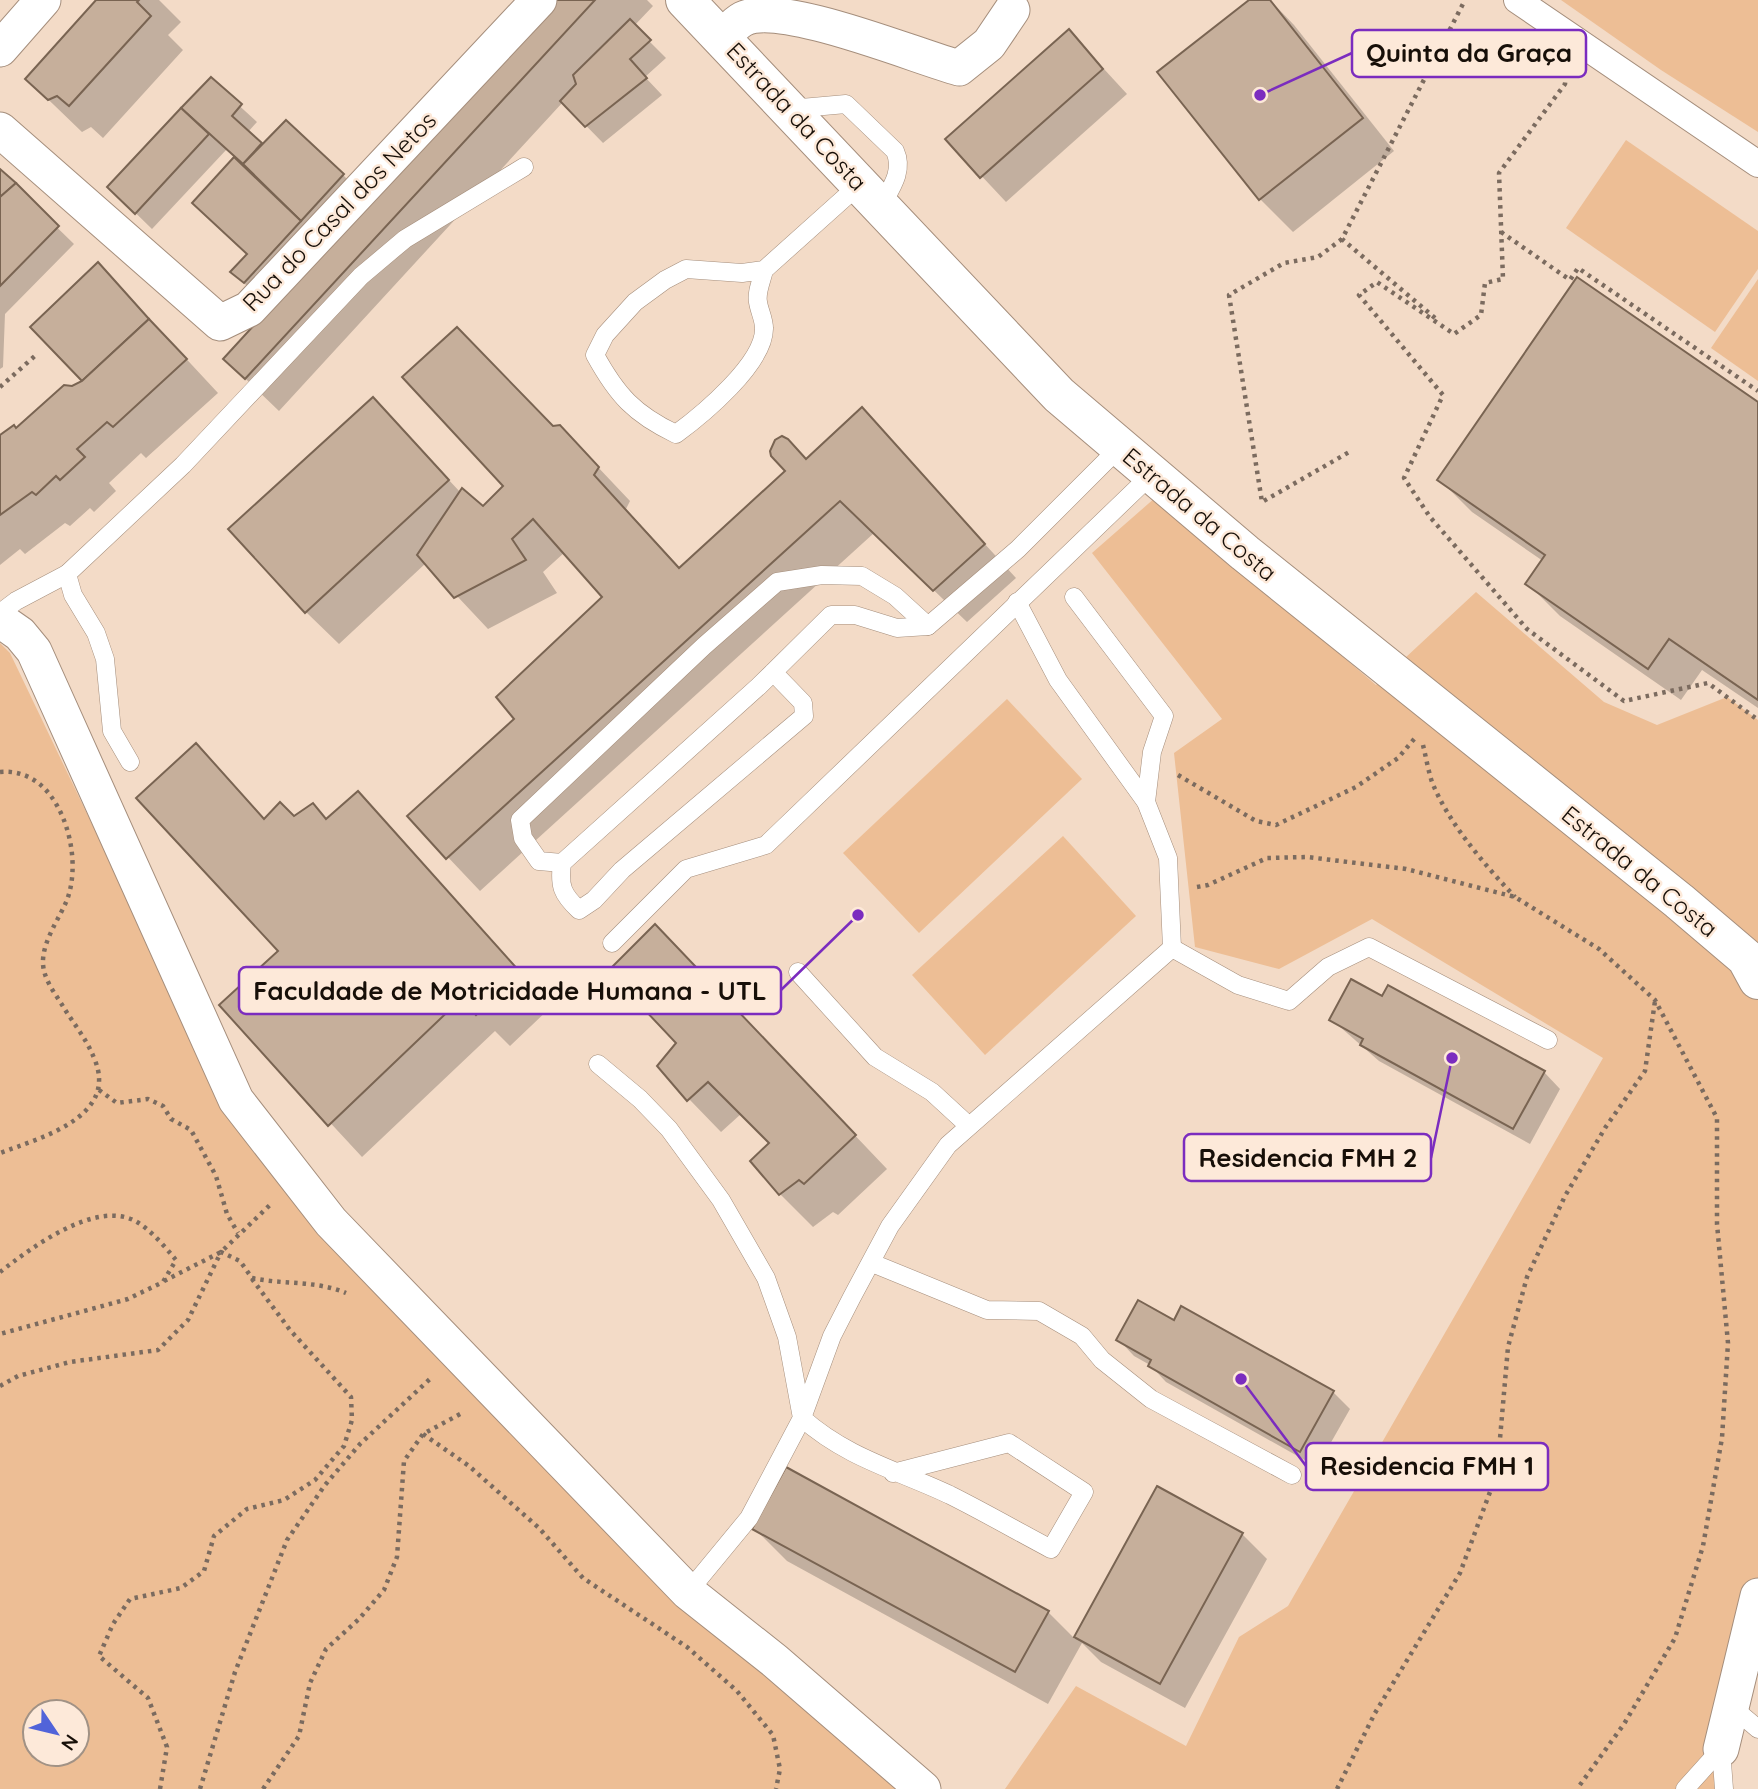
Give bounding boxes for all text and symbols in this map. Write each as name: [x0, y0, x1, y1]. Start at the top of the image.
callout: Quinta da Graça: [1352, 30, 1586, 77]
street label: Estrada da Costa: [721, 36, 873, 196]
text: Quinta da Graça: [1366, 36, 1572, 69]
street label: Rua do Casal dos Netos: [236, 105, 442, 317]
street label: Estrada da Costa: [1117, 441, 1283, 587]
street label: Estrada da Costa: [1556, 799, 1724, 943]
callout: Faculdade de Motricidade Humana - UTL: [239, 967, 781, 1014]
text: Faculdade de Motricidade Humana - UTL: [253, 974, 767, 1007]
callout: Residencia FMH 2: [1184, 1134, 1431, 1181]
text: Residencia FMH 2: [1199, 1141, 1417, 1174]
callout: Residencia FMH 1: [1306, 1443, 1548, 1490]
text: Residencia FMH 1: [1320, 1449, 1534, 1482]
north arrow: [21, 1698, 91, 1768]
text: N: [56, 1730, 84, 1755]

